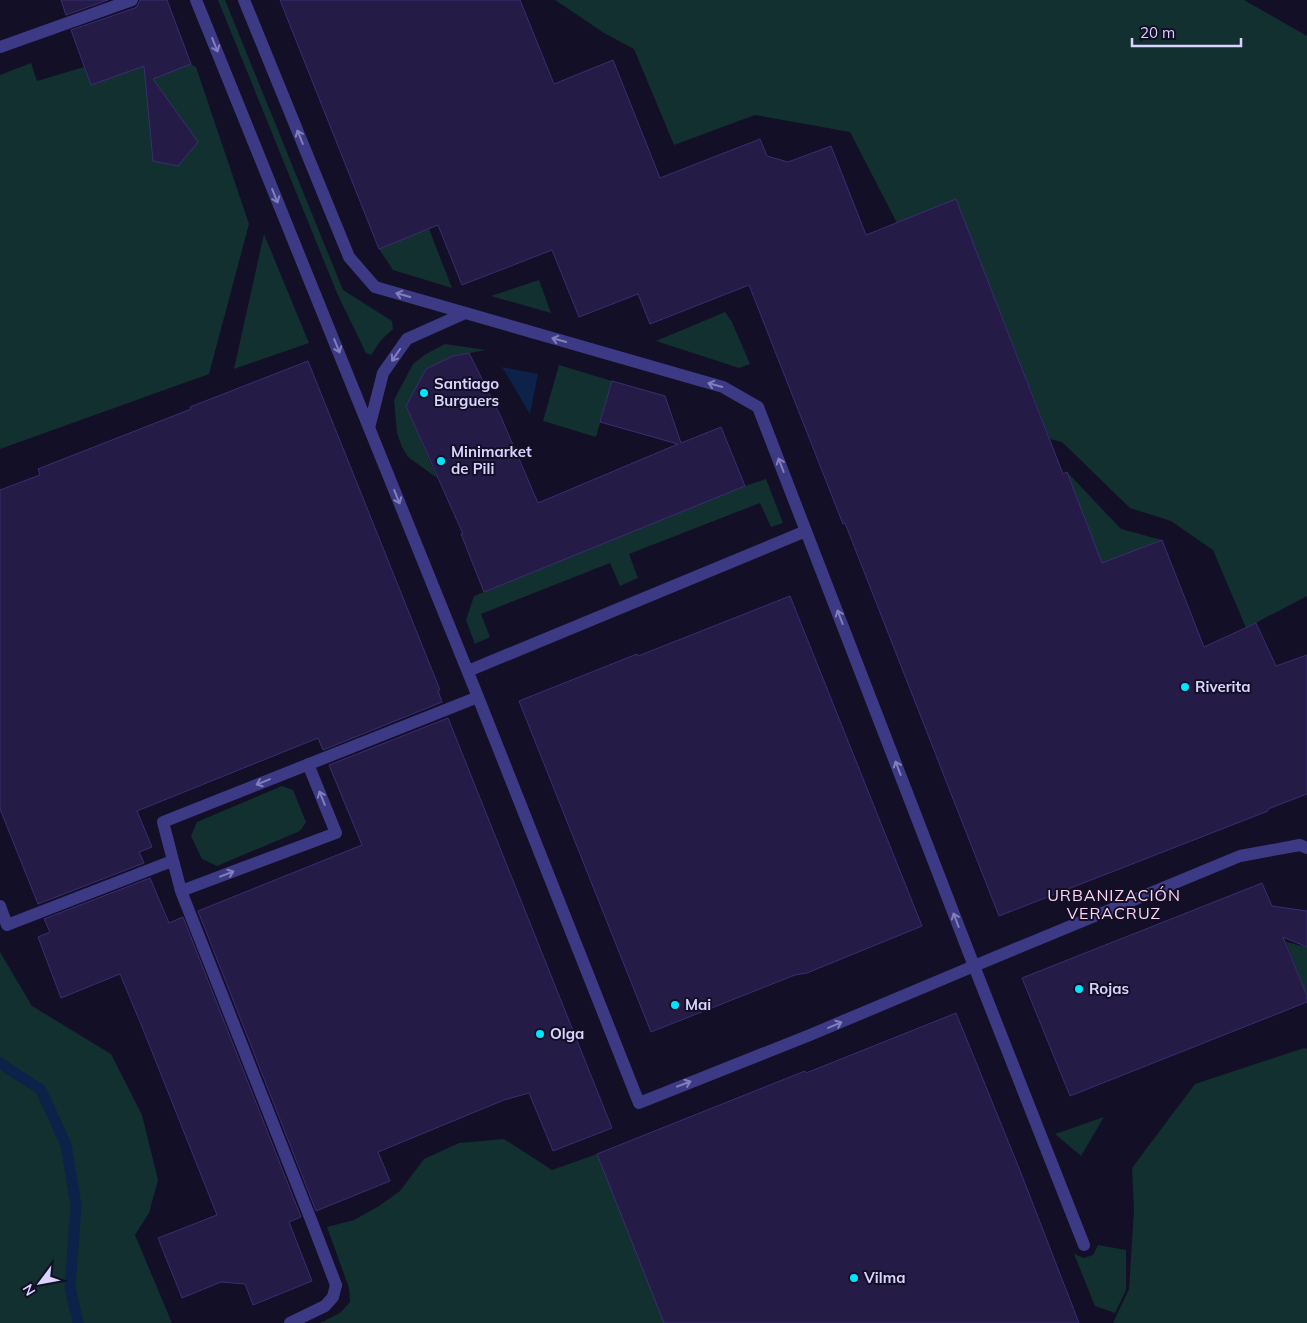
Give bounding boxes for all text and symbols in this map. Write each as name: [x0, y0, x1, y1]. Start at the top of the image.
scale bar: [1132, 15, 1241, 47]
text: 20 m: [1140, 23, 1175, 42]
one-way arrow: [210, 37, 220, 52]
one-way arrow: [295, 130, 304, 145]
one-way arrow: [271, 188, 281, 203]
one-way arrow: [395, 289, 411, 299]
one-way arrow: [551, 334, 567, 344]
one-way arrow: [332, 338, 342, 353]
one-way arrow: [391, 348, 401, 362]
place label: Santiago Burguers: [434, 374, 499, 410]
one-way arrow: [707, 379, 723, 389]
marker: Santiago Burguers: [418, 387, 430, 399]
place label: Minimarket de Pili: [451, 442, 532, 478]
marker: Minimarket de Pili: [435, 455, 447, 467]
one-way arrow: [776, 458, 785, 473]
one-way arrow: [393, 489, 403, 504]
one-way arrow: [834, 610, 844, 625]
place label: Riverita: [1195, 677, 1250, 696]
marker: Riverita: [1179, 681, 1191, 693]
one-way arrow: [893, 761, 902, 777]
one-way arrow: [256, 778, 271, 787]
one-way arrow: [317, 791, 326, 806]
one-way arrow: [219, 869, 234, 878]
district label: URBANIZACIÓN VERACRUZ: [1047, 885, 1181, 923]
one-way arrow: [951, 913, 960, 928]
place label: Rojas: [1089, 979, 1129, 998]
marker: Rojas: [1073, 983, 1085, 995]
place label: Mai: [685, 995, 711, 1014]
marker: Mai: [669, 999, 681, 1011]
one-way arrow: [827, 1019, 842, 1029]
place label: Olga: [550, 1024, 584, 1043]
marker: Olga: [534, 1028, 546, 1040]
one-way arrow: [677, 1079, 692, 1088]
north arrow: [15, 1258, 65, 1308]
place label: Vilma: [863, 1268, 905, 1287]
marker: Vilma: [848, 1272, 860, 1284]
text: N: [19, 1281, 39, 1299]

